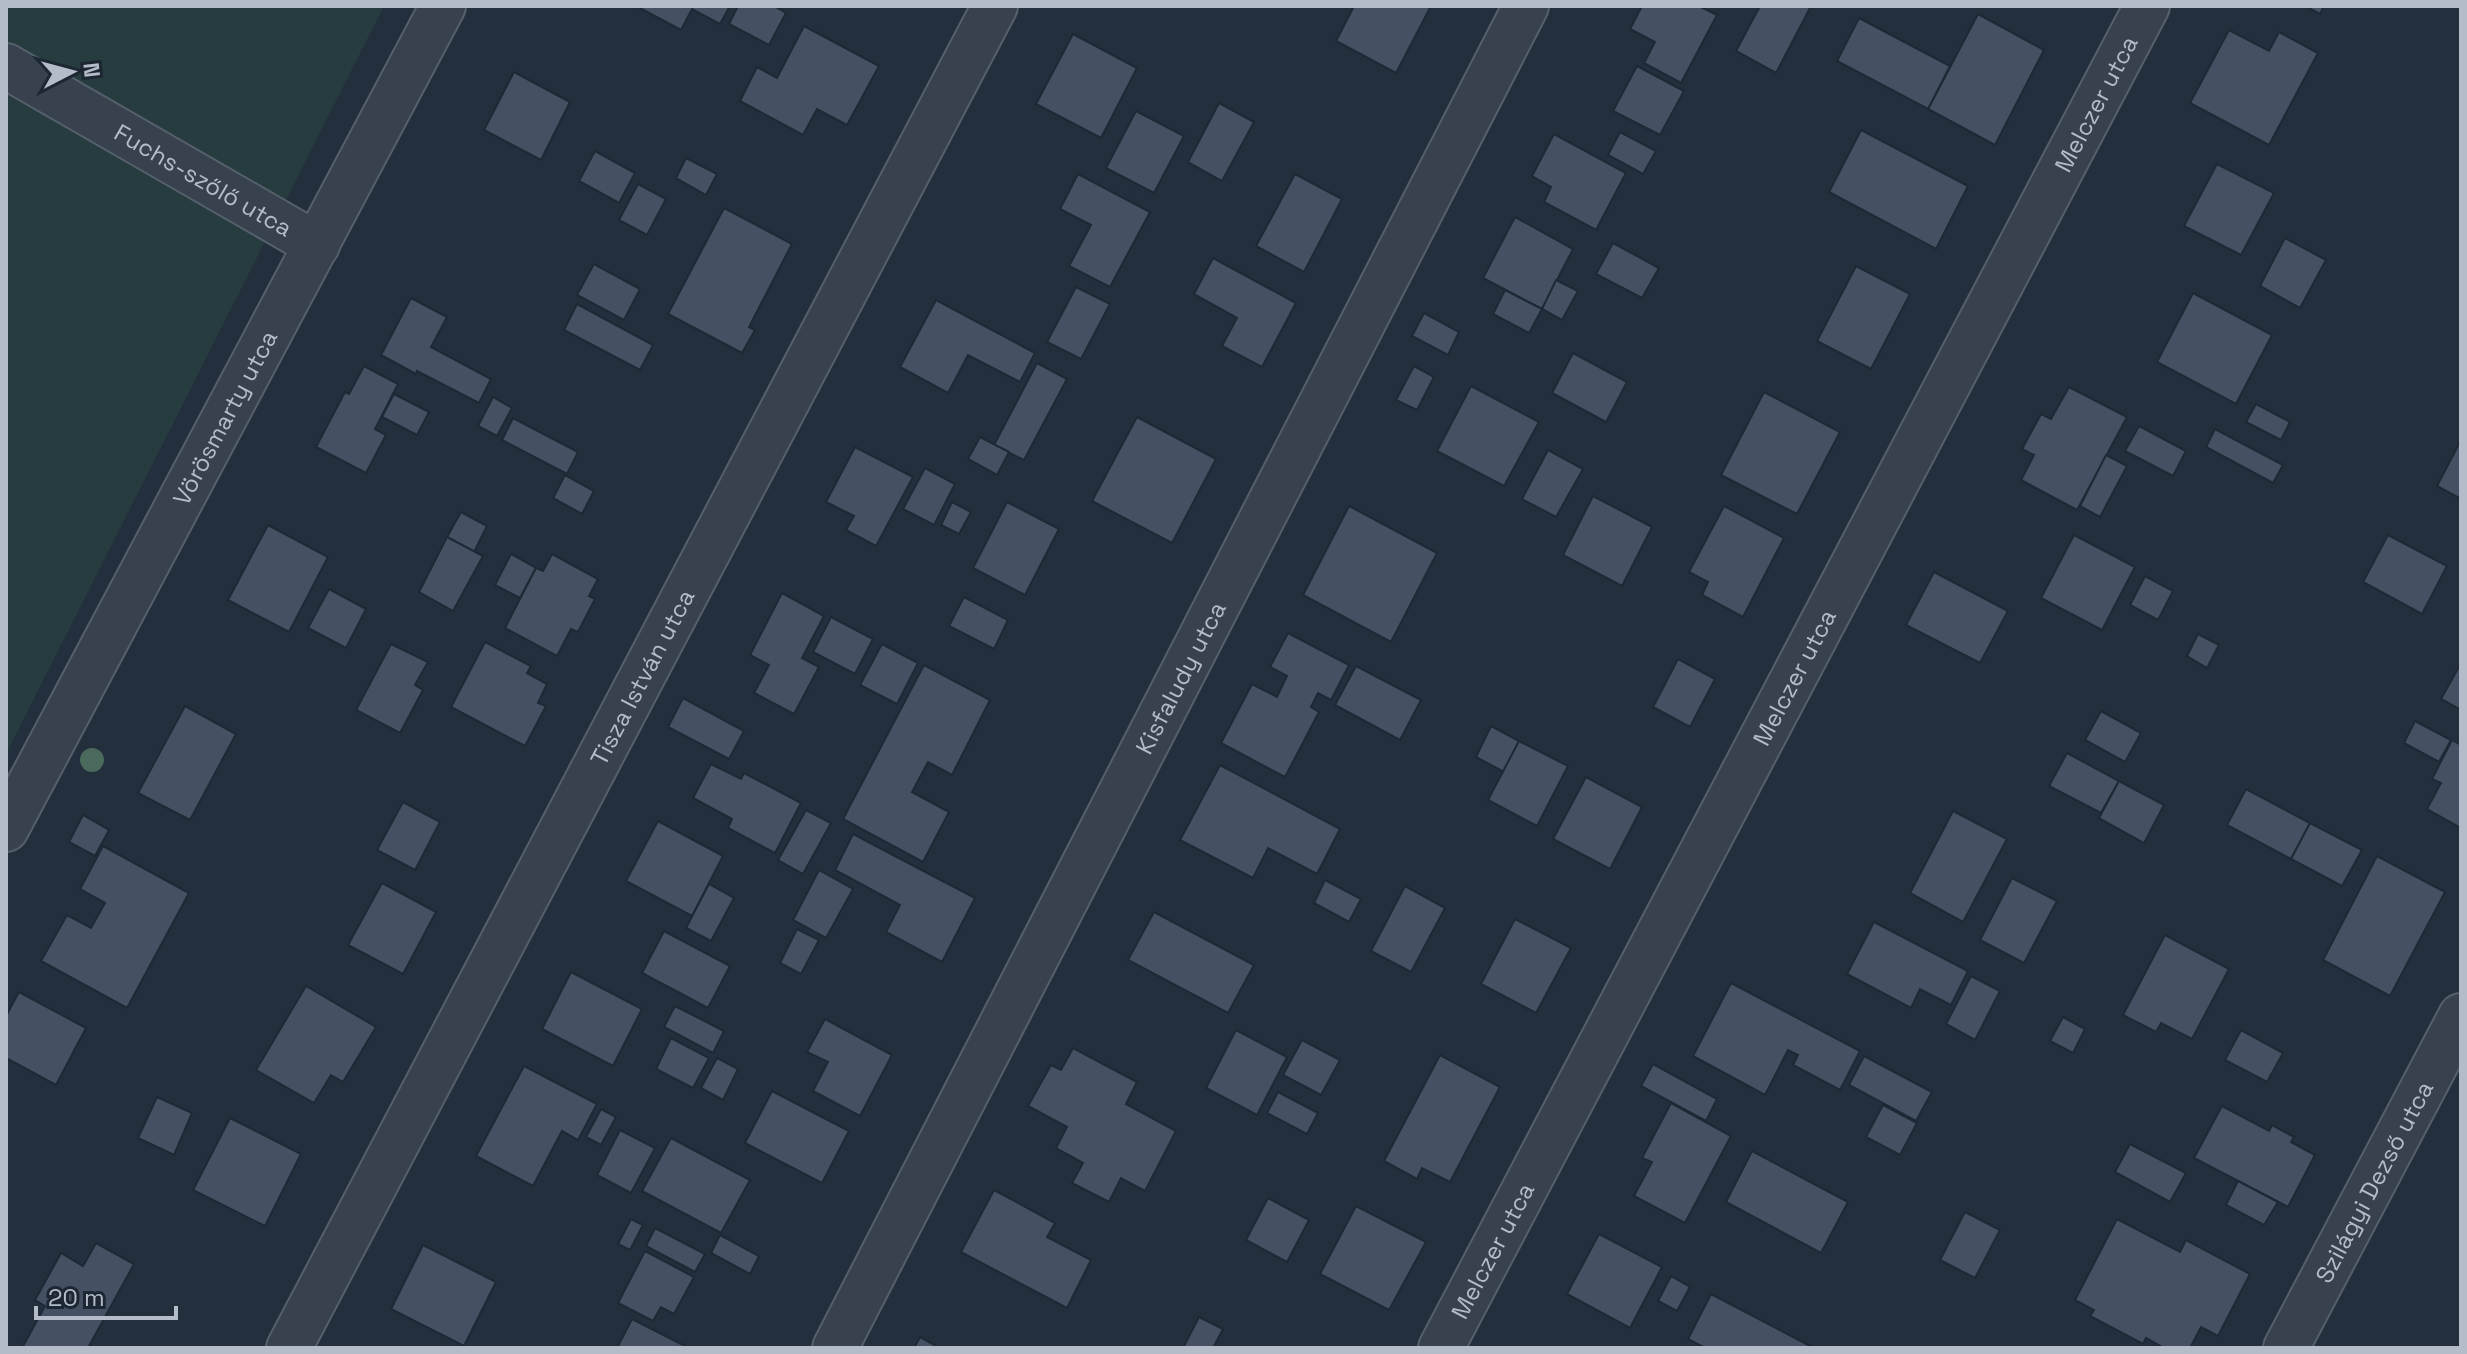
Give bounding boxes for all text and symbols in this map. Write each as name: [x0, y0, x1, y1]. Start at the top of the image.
street label: Melczer utca: [2047, 30, 2144, 177]
north arrow: [32, 32, 112, 112]
text: N: [77, 61, 107, 79]
street label: Fuchs-szőlő utca: [109, 116, 298, 243]
street label: Vörösmarty utca: [165, 324, 284, 510]
street label: Tisza István utca: [583, 584, 701, 771]
street label: Kisfaludy utca: [1128, 596, 1232, 759]
street label: Melczer utca: [1745, 604, 1843, 751]
street label: Szilágyi Dezső utca: [2308, 1075, 2440, 1288]
street label: Melczer utca: [1444, 1177, 1541, 1324]
scale bar: [36, 1270, 176, 1320]
text: 20 m: [48, 1282, 105, 1313]

